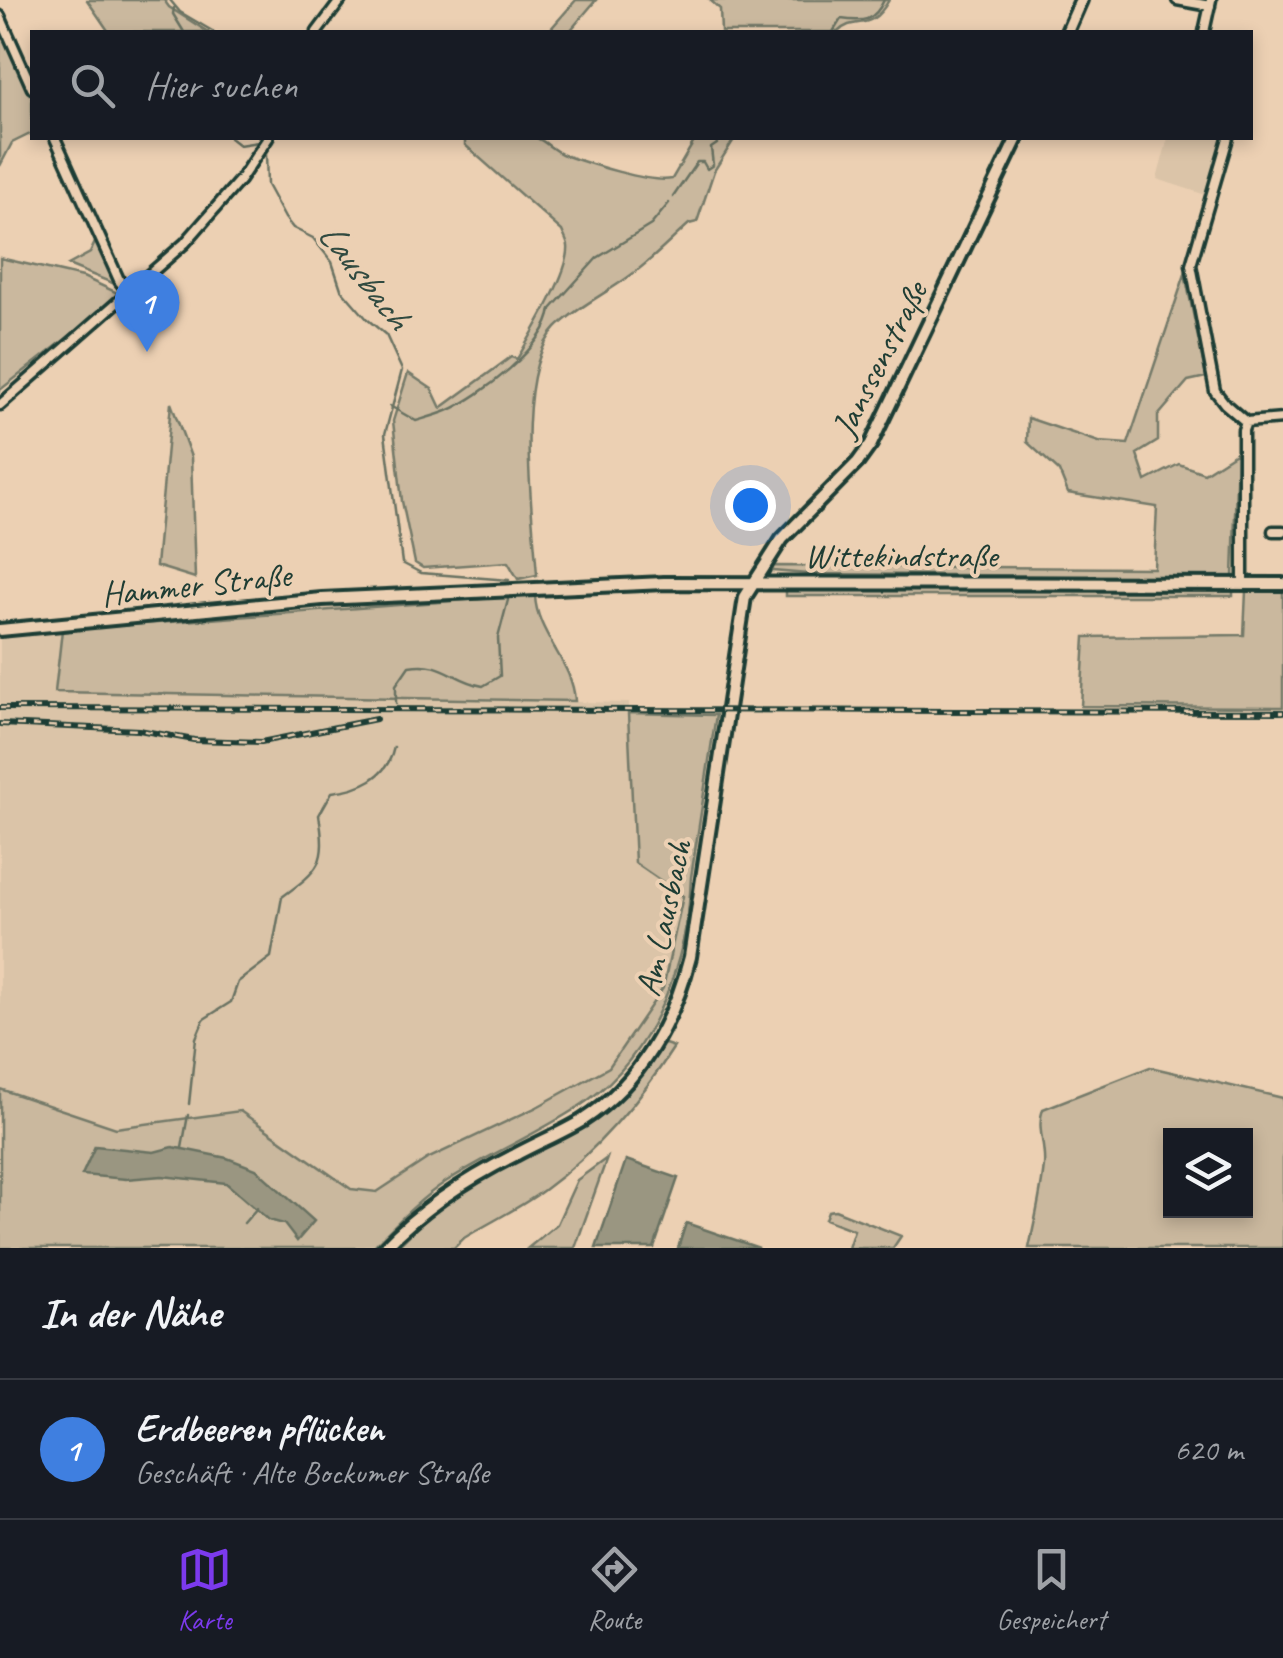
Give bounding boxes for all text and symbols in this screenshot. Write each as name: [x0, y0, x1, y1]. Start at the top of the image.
search box: [30, 30, 1253, 140]
icon: search: [65, 58, 120, 113]
text: Hier suchen: [145, 62, 297, 109]
water label: Lausbach: [308, 212, 423, 341]
pin: 1: [114, 270, 180, 352]
street label: Janssenstraße: [820, 272, 939, 446]
your location: [725, 480, 776, 531]
street label: Wittekindstraße: [805, 533, 1000, 578]
street label: Hammer Straße: [99, 552, 296, 617]
street label: Am Lausbach: [625, 834, 702, 1000]
map controls: [1163, 1128, 1253, 1218]
button: layers: [1163, 1128, 1253, 1218]
text: In der Nähe: [40, 1287, 221, 1340]
text: Erdbeeren pflücken: [135, 1405, 384, 1452]
text: 1: [65, 1429, 80, 1470]
text: 620 m: [1174, 1429, 1243, 1470]
text: Geschäft · Alte Bockumer Straße: [135, 1452, 489, 1493]
tab: Karte: [177, 1542, 232, 1637]
tab: Route: [587, 1542, 642, 1637]
tab: Gespeichert: [997, 1542, 1106, 1637]

